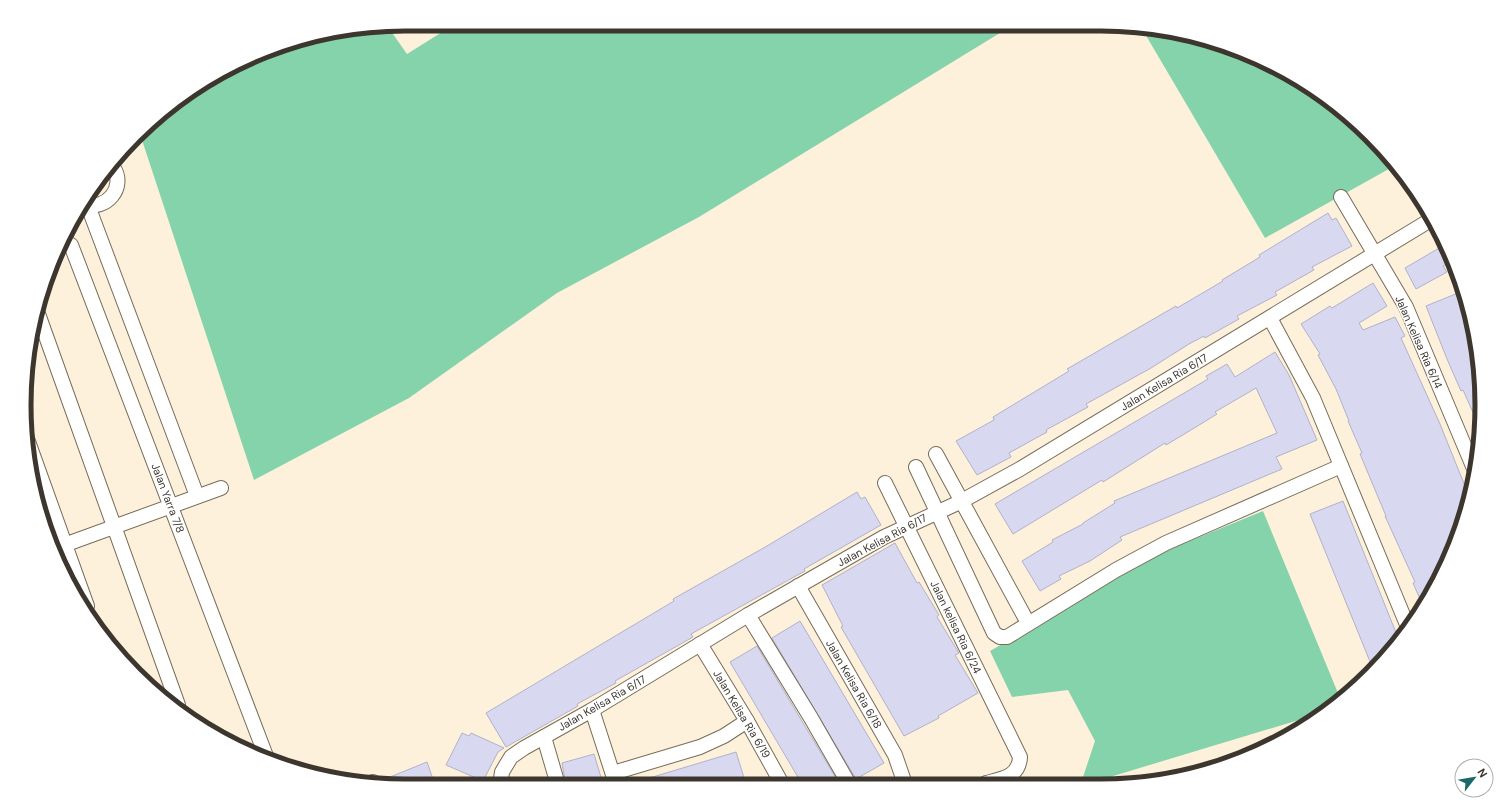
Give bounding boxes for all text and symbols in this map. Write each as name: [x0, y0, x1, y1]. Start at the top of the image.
street label: Jalan Kelisa Ria 6/14: [1392, 293, 1446, 391]
street label: Jalan Kelisa Ria 6/17: [1118, 350, 1210, 414]
street label: Jalan Yarra 7/8: [148, 461, 188, 535]
street label: Jalan Kelisa Ria 6/17: [835, 510, 929, 569]
street label: Jalan kelisa Ria 6/24: [927, 578, 985, 676]
street label: Jalan Kelisa Ria 6/18: [823, 637, 885, 731]
street label: Jalan Kelisa Ria 6/19: [710, 667, 774, 761]
street label: Jalan Kelisa Ria 6/17: [556, 672, 649, 734]
north arrow: [1454, 758, 1494, 798]
text: N: [1475, 766, 1491, 780]

